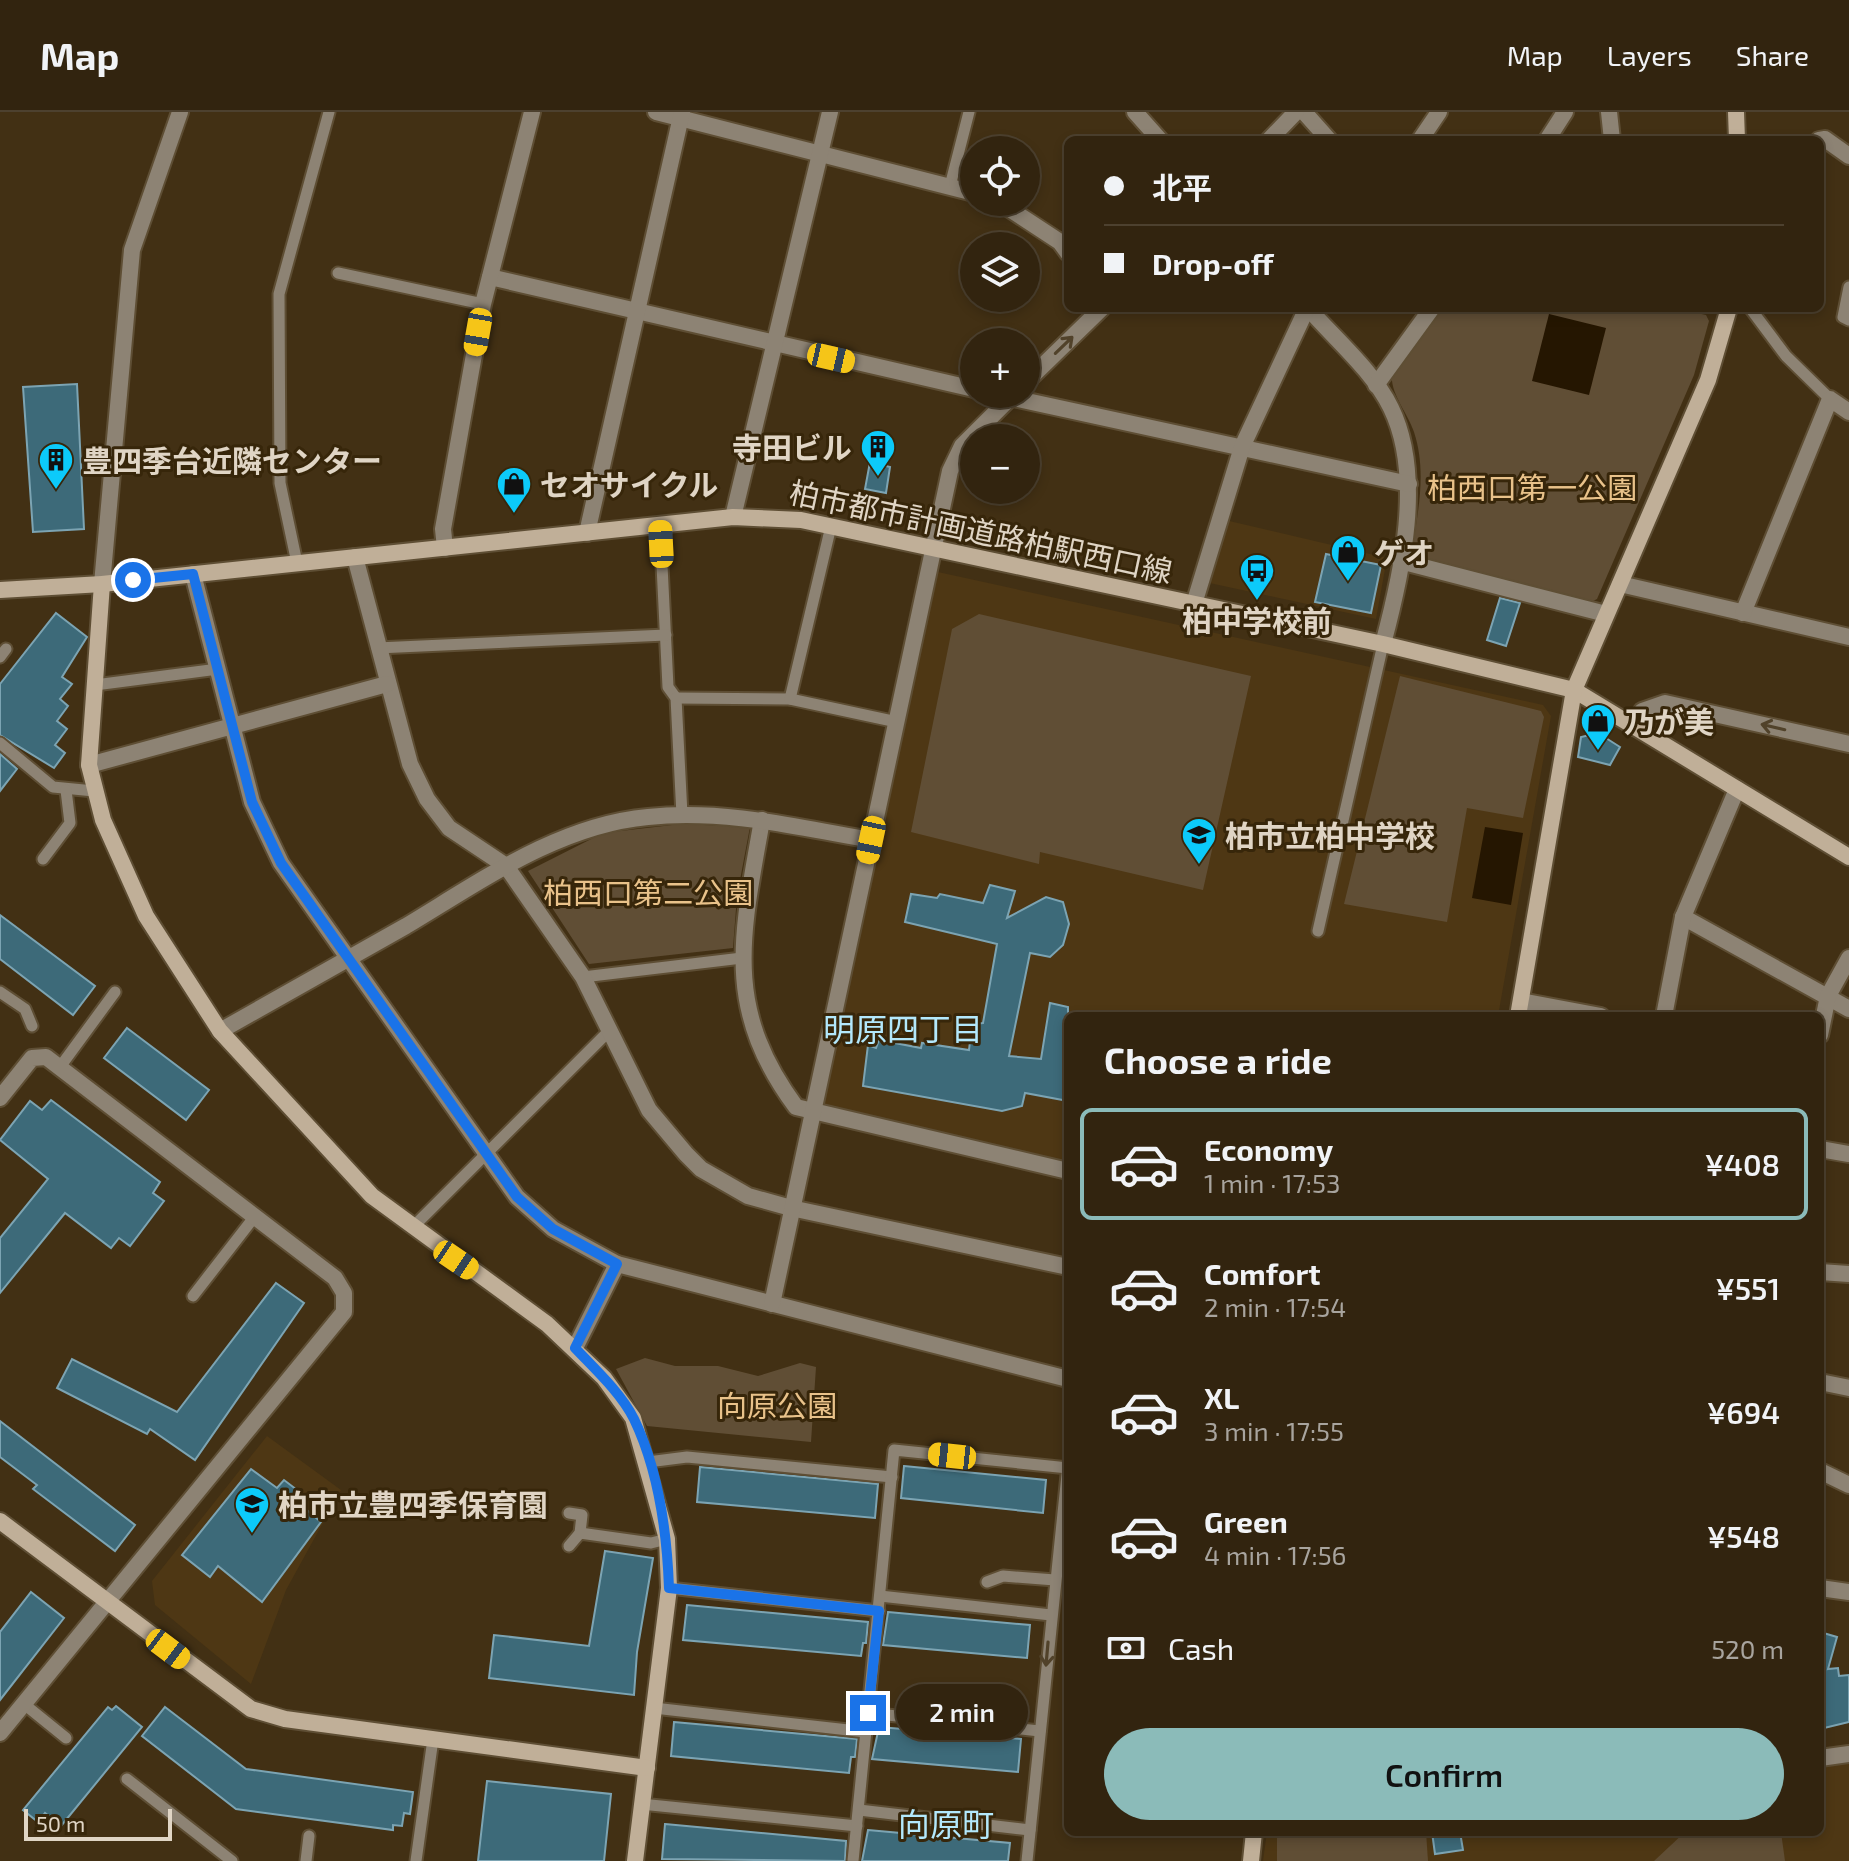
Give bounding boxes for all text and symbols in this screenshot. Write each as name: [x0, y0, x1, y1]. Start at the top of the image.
text: Map: [40, 32, 119, 78]
text: Map: [1507, 38, 1563, 72]
text: Layers: [1607, 38, 1692, 72]
text: Share: [1736, 38, 1809, 72]
map controls: [960, 136, 1040, 504]
button: locate: [960, 136, 1040, 216]
text: 北平: [1152, 169, 1212, 205]
button: layers: [960, 232, 1040, 312]
text: Drop-off: [1152, 245, 1274, 281]
car: [462, 306, 494, 358]
button: +: [960, 328, 1040, 408]
one-way arrow: [1054, 336, 1073, 355]
car: [805, 341, 857, 375]
button: −: [960, 424, 1040, 504]
building icon: 寺田ビル: [859, 428, 897, 478]
place label: 寺田ビル: [732, 429, 852, 465]
building icon: 豊四季台近隣センター: [37, 441, 75, 491]
place label: 豊四季台近隣センター: [82, 442, 382, 478]
shop icon: セオサイクル: [495, 465, 533, 515]
place label: セオサイクル: [540, 466, 719, 502]
park label: 柏西口第一公園: [1427, 469, 1637, 505]
street label: 柏市都市計画道路柏駅西口線: [787, 473, 1175, 589]
car: [648, 519, 674, 569]
shop icon: ゲオ: [1329, 533, 1367, 583]
place label: ゲオ: [1374, 534, 1434, 570]
bus stop icon: 柏中学校前: [1238, 552, 1276, 602]
route start: [115, 562, 151, 598]
place label: 柏中学校前: [1182, 602, 1332, 638]
shop icon: 乃が美: [1579, 702, 1617, 752]
place label: 乃が美: [1624, 703, 1714, 739]
one-way arrow: [1761, 719, 1786, 734]
car: [854, 814, 888, 866]
school or university icon: 柏市立柏中学校: [1180, 816, 1218, 866]
place label: 柏市立柏中学校: [1225, 817, 1435, 853]
park label: 柏西口第二公園: [543, 874, 753, 910]
district label: 明原四丁目: [823, 1009, 983, 1047]
text: Choose a ride: [1104, 1038, 1332, 1081]
icon: car: [1108, 1128, 1180, 1200]
text: Economy: [1204, 1131, 1333, 1167]
text: ¥408: [1705, 1146, 1780, 1182]
text: 1 min · 17:53: [1204, 1167, 1340, 1198]
car: [429, 1237, 483, 1283]
icon: car: [1108, 1252, 1180, 1324]
text: Comfort: [1204, 1255, 1321, 1291]
text: ¥551: [1715, 1270, 1780, 1306]
text: 2 min · 17:54: [1204, 1291, 1346, 1322]
icon: car: [1108, 1376, 1180, 1448]
text: XL: [1204, 1379, 1239, 1415]
park label: 向原公園: [717, 1387, 837, 1423]
text: ¥694: [1707, 1394, 1780, 1430]
text: 3 min · 17:55: [1204, 1415, 1344, 1446]
car: [927, 1442, 977, 1470]
school or university icon: 柏市立豊四季保育園: [233, 1485, 271, 1535]
place label: 柏市立豊四季保育園: [278, 1486, 548, 1522]
icon: car: [1108, 1500, 1180, 1572]
text: Green: [1204, 1503, 1288, 1539]
text: ¥548: [1707, 1518, 1780, 1554]
text: 4 min · 17:56: [1204, 1539, 1346, 1570]
car: [142, 1625, 194, 1673]
icon: cash: [1104, 1626, 1148, 1670]
text: Cash: [1168, 1630, 1234, 1666]
text: 520 m: [1711, 1633, 1784, 1664]
one-way arrow: [1040, 1640, 1055, 1667]
callout: 2 min: [896, 1685, 1028, 1741]
route end: [850, 1695, 886, 1731]
text: 2 min: [929, 1696, 995, 1727]
button: Confirm: [1104, 1728, 1784, 1820]
district label: 向原町: [898, 1804, 994, 1842]
scale bar: [24, 1805, 172, 1841]
text: 50 m: [36, 1810, 85, 1836]

